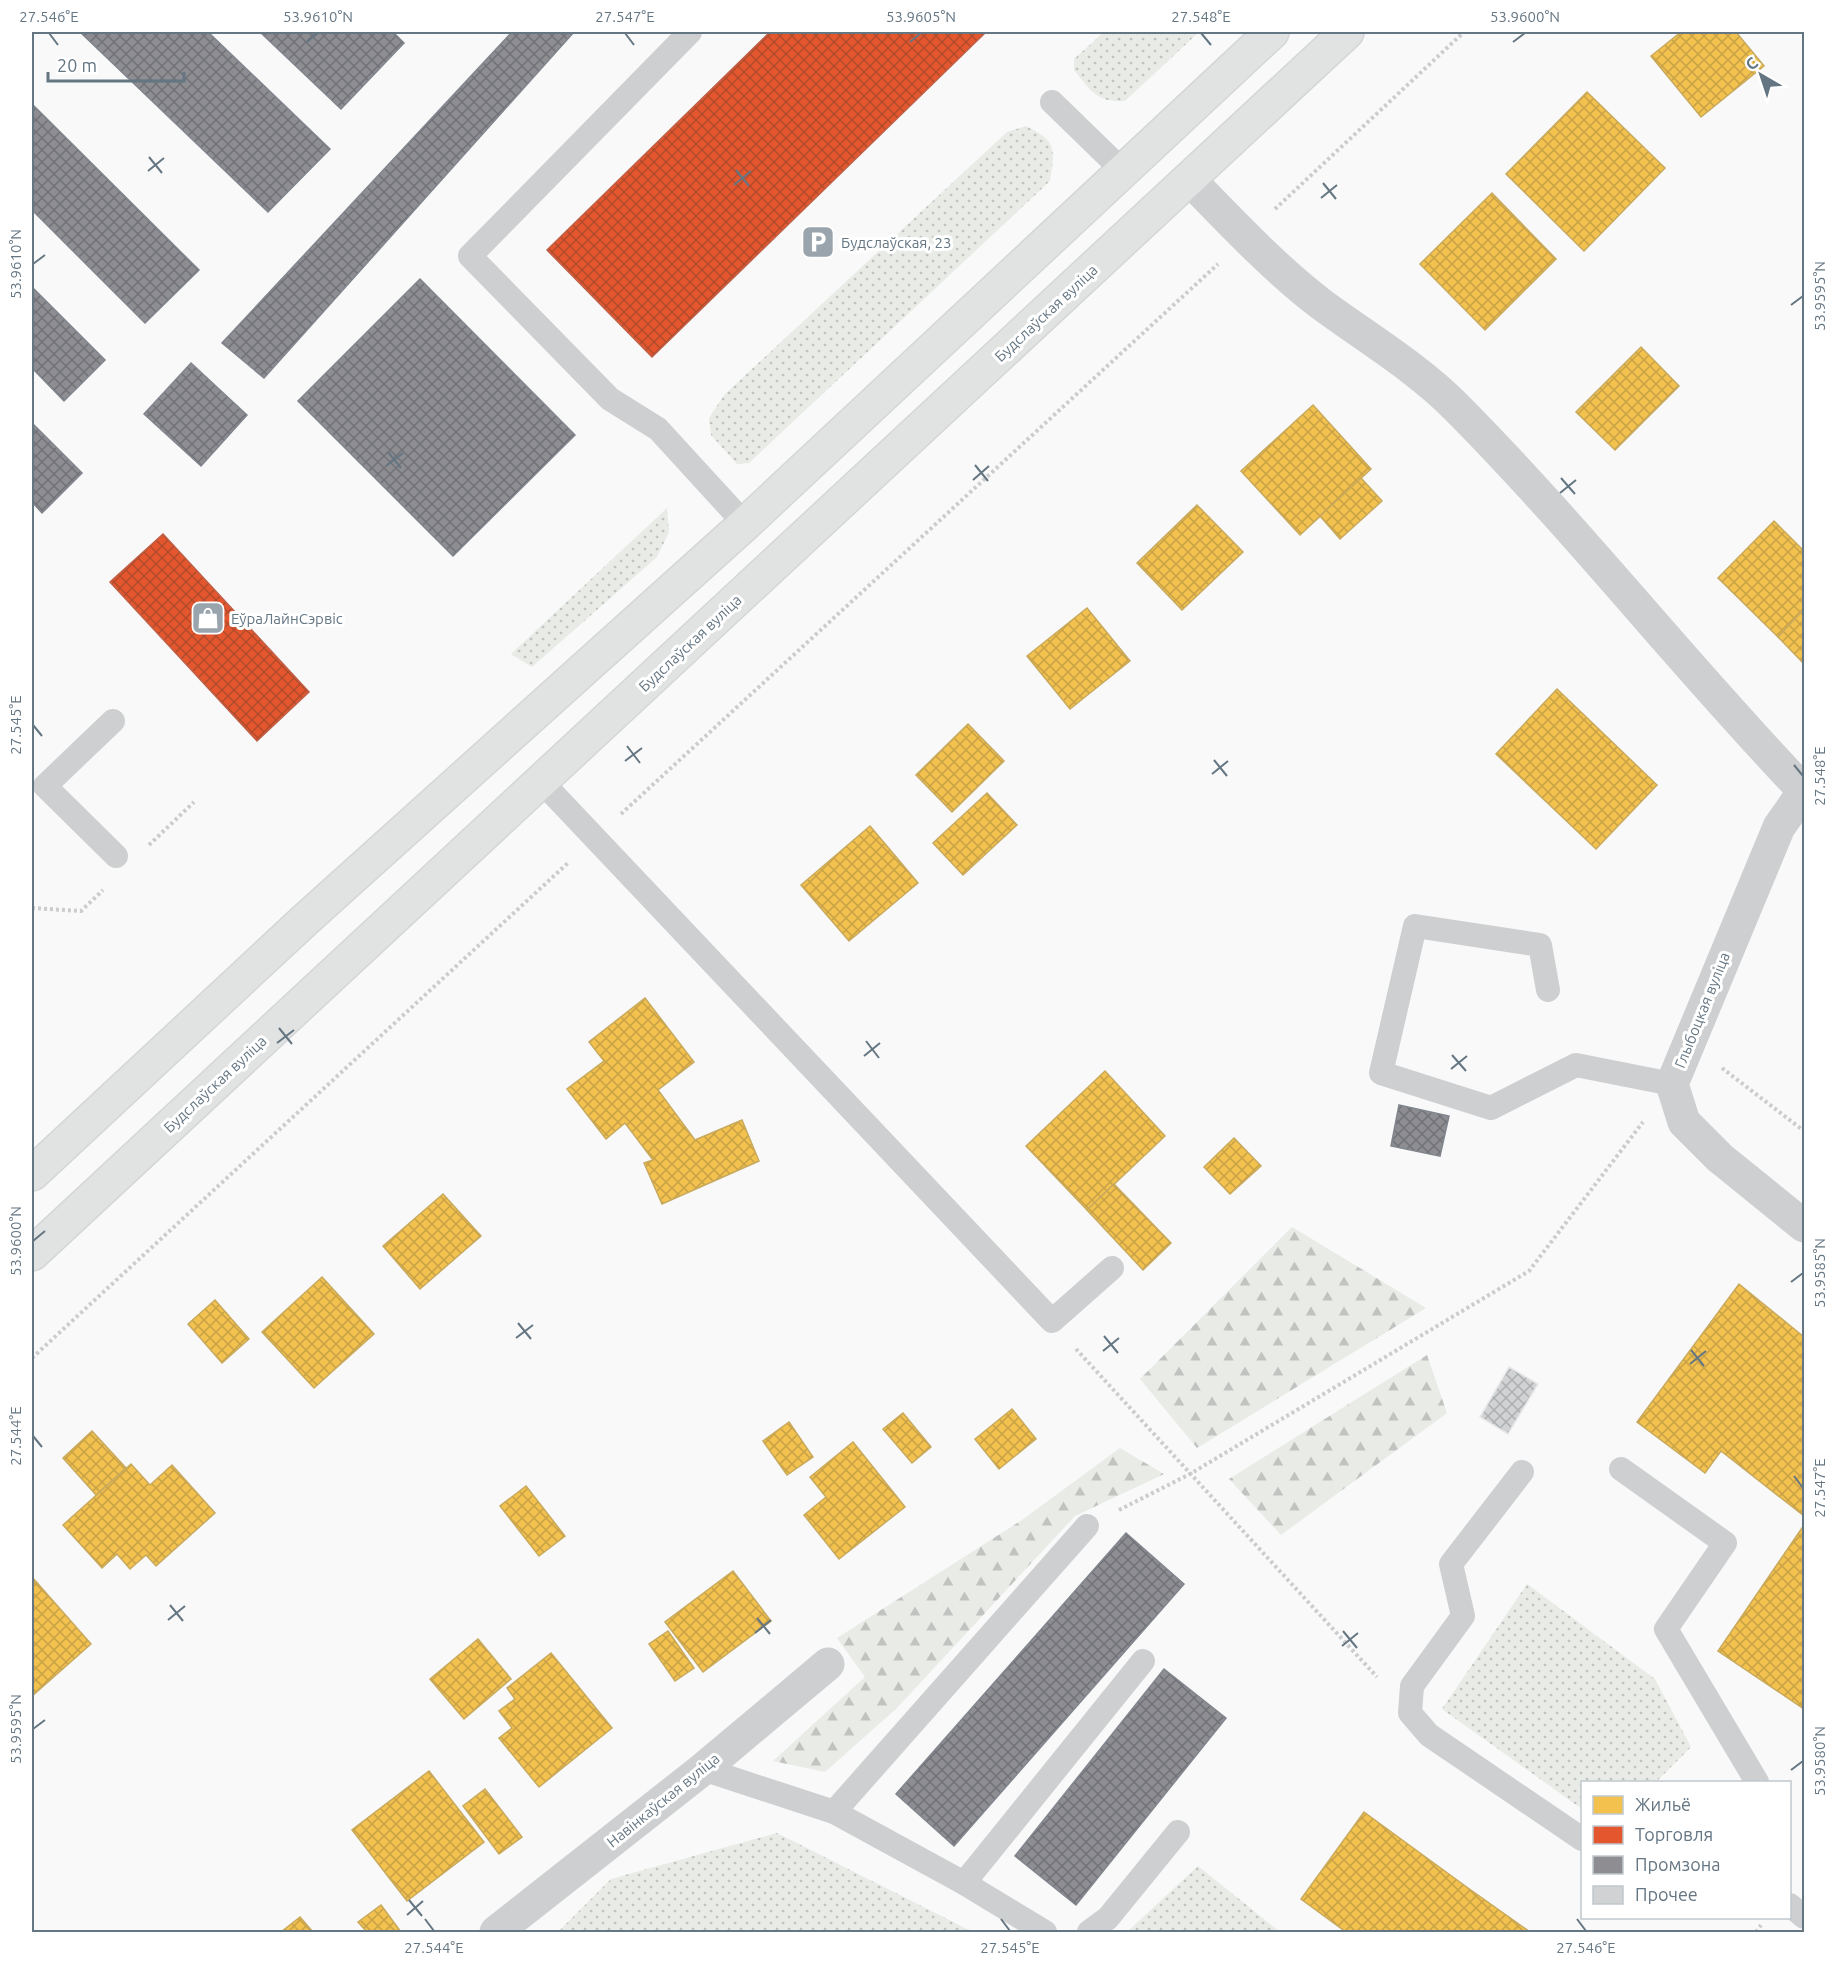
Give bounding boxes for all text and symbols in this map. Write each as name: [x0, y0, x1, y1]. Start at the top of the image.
text: 27.546°E: [19, 8, 79, 25]
text: 53.9610°N: [283, 8, 353, 25]
text: 27.547°E: [595, 8, 655, 25]
text: 53.9605°N: [886, 8, 956, 25]
text: 27.548°E: [1171, 8, 1231, 25]
text: 53.9600°N: [1490, 8, 1560, 25]
scale bar: [48, 45, 184, 83]
north arrow: [1731, 45, 1791, 105]
text: С: [1742, 53, 1761, 74]
text: 20 m: [57, 55, 97, 75]
parking icon: Будслаўская, 23: [800, 224, 836, 260]
text: 53.9610°N: [7, 229, 24, 299]
place label: Будслаўская, 23: [841, 234, 951, 251]
street label: Будслаўская вуліца: [991, 261, 1101, 365]
text: 53.9595°N: [1811, 261, 1828, 331]
street label: Будслаўская вуліца: [635, 591, 745, 695]
shop icon: ЕўраЛайнСэрвіс: [190, 600, 226, 636]
place label: ЕўраЛайнСэрвіс: [231, 610, 343, 627]
text: 27.545°E: [7, 695, 24, 755]
text: 27.548°E: [1811, 746, 1828, 806]
street label: Глыбоцкая вуліца: [1671, 950, 1733, 1070]
street label: Будслаўская вуліца: [160, 1032, 270, 1136]
text: 53.9600°N: [7, 1206, 24, 1276]
text: 53.9585°N: [1811, 1238, 1828, 1308]
text: 27.544°E: [7, 1406, 24, 1466]
text: 27.547°E: [1811, 1458, 1828, 1518]
text: 53.9595°N: [7, 1694, 24, 1764]
text: 53.9580°N: [1811, 1726, 1828, 1796]
street label: Навінкаўская вуліца: [603, 1749, 723, 1851]
legend: [1581, 1781, 1791, 1919]
text: Жильё: [1635, 1794, 1691, 1814]
text: Торговля: [1635, 1824, 1713, 1844]
text: Промзона: [1635, 1854, 1720, 1874]
text: Прочее: [1635, 1884, 1698, 1904]
text: 27.544°E: [404, 1939, 464, 1956]
text: 27.545°E: [980, 1939, 1040, 1956]
text: 27.546°E: [1556, 1939, 1616, 1956]

